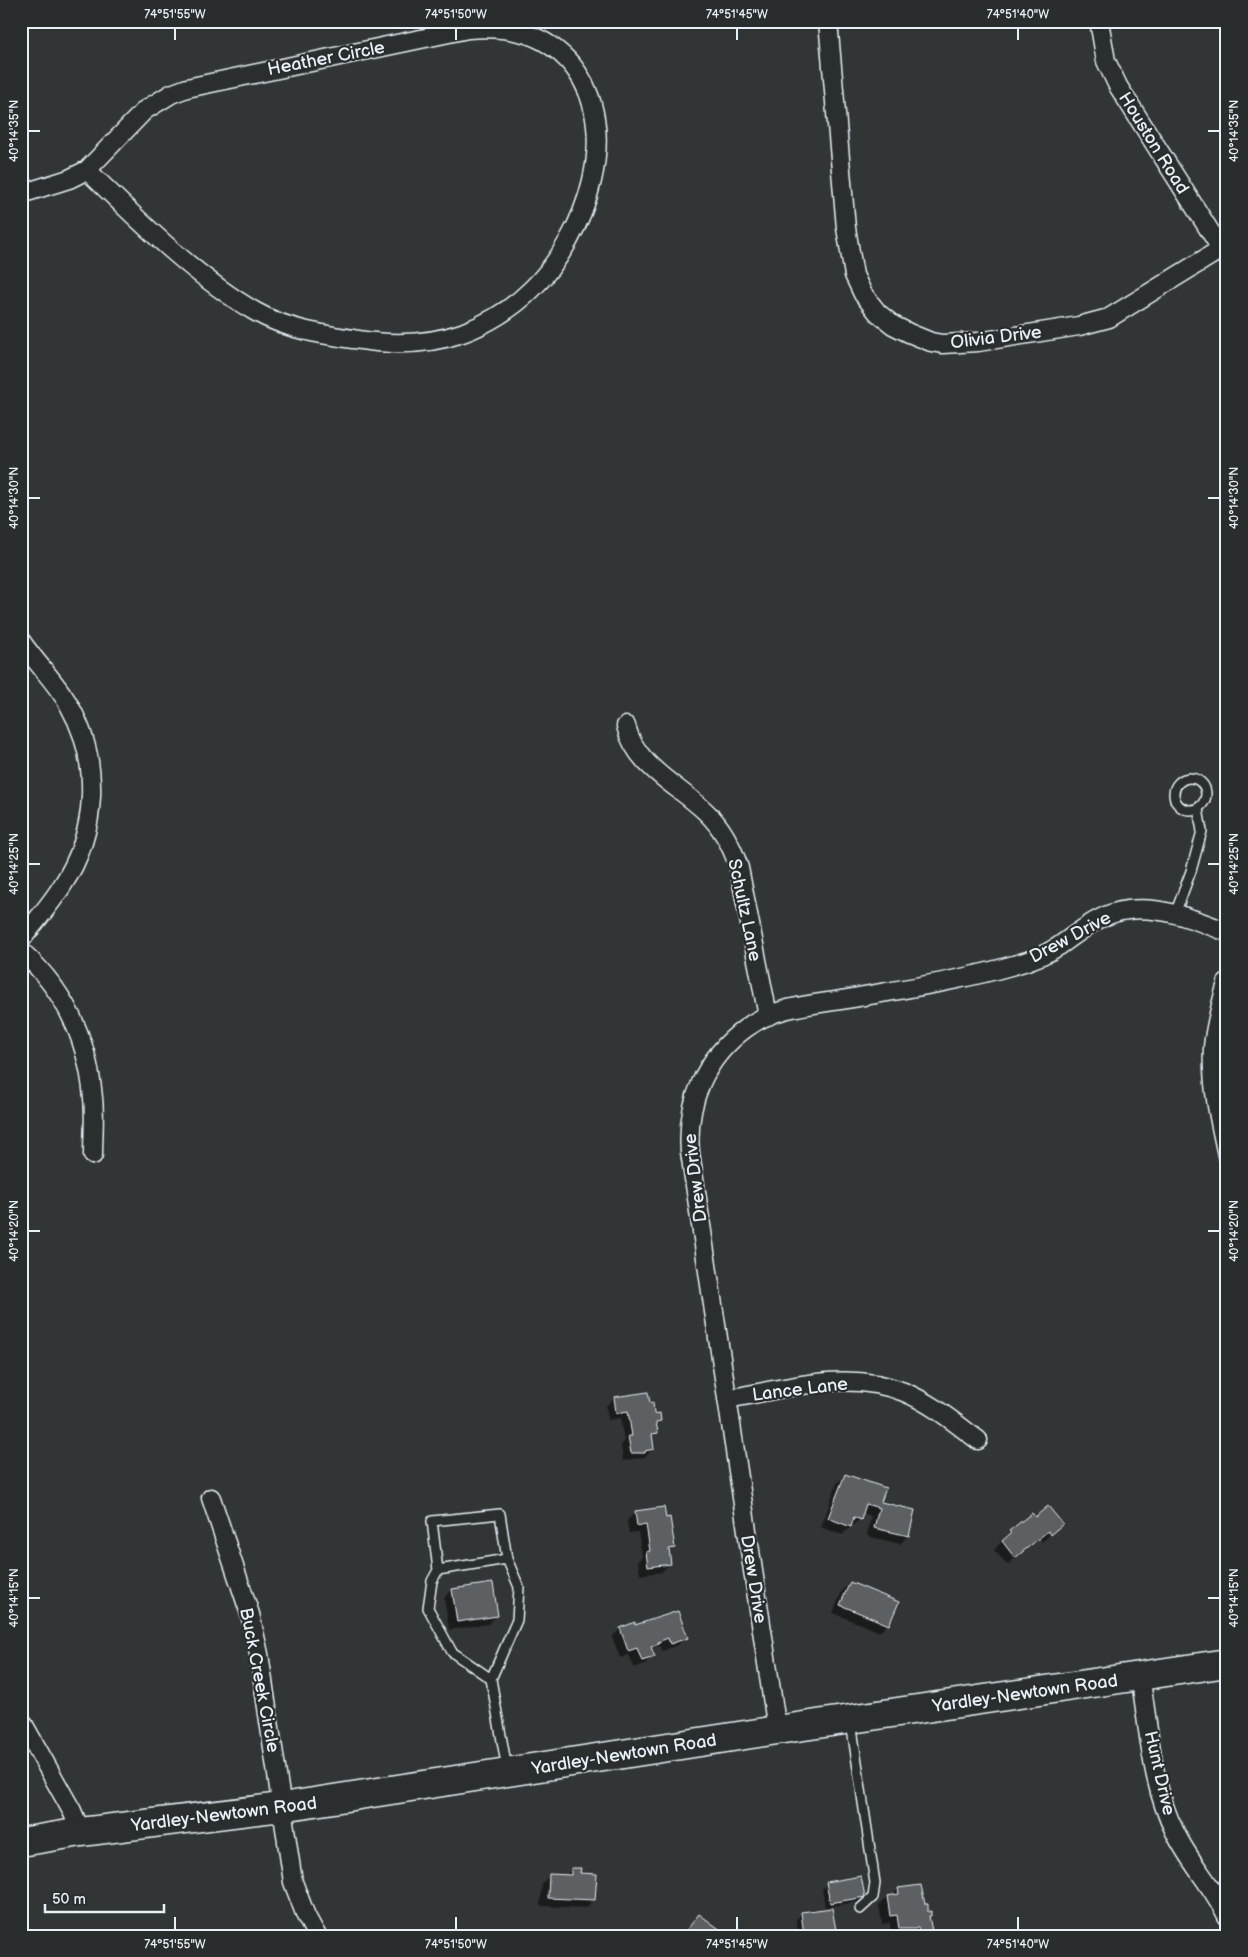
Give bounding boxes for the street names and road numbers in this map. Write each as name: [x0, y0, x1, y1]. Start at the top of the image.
street label: Heather Circle: [266, 37, 387, 80]
street label: Houston Road: [1114, 89, 1193, 198]
street label: Olivia Drive: [949, 321, 1043, 353]
street label: Schultz Lane: [723, 857, 766, 964]
street label: Drew Drive: [1026, 907, 1115, 968]
street label: Drew Drive: [680, 1132, 711, 1223]
street label: Lance Lane: [751, 1373, 849, 1406]
street label: Drew Drive: [736, 1533, 771, 1625]
street label: Buck Creek Circle: [235, 1606, 284, 1754]
street label: Yardley-Newtown Road: [930, 1670, 1119, 1717]
street label: Hunt Drive: [1140, 1729, 1179, 1818]
street label: Yardley-Newtown Road: [529, 1730, 718, 1780]
street label: Yardley-Newtown Road: [129, 1793, 318, 1836]

